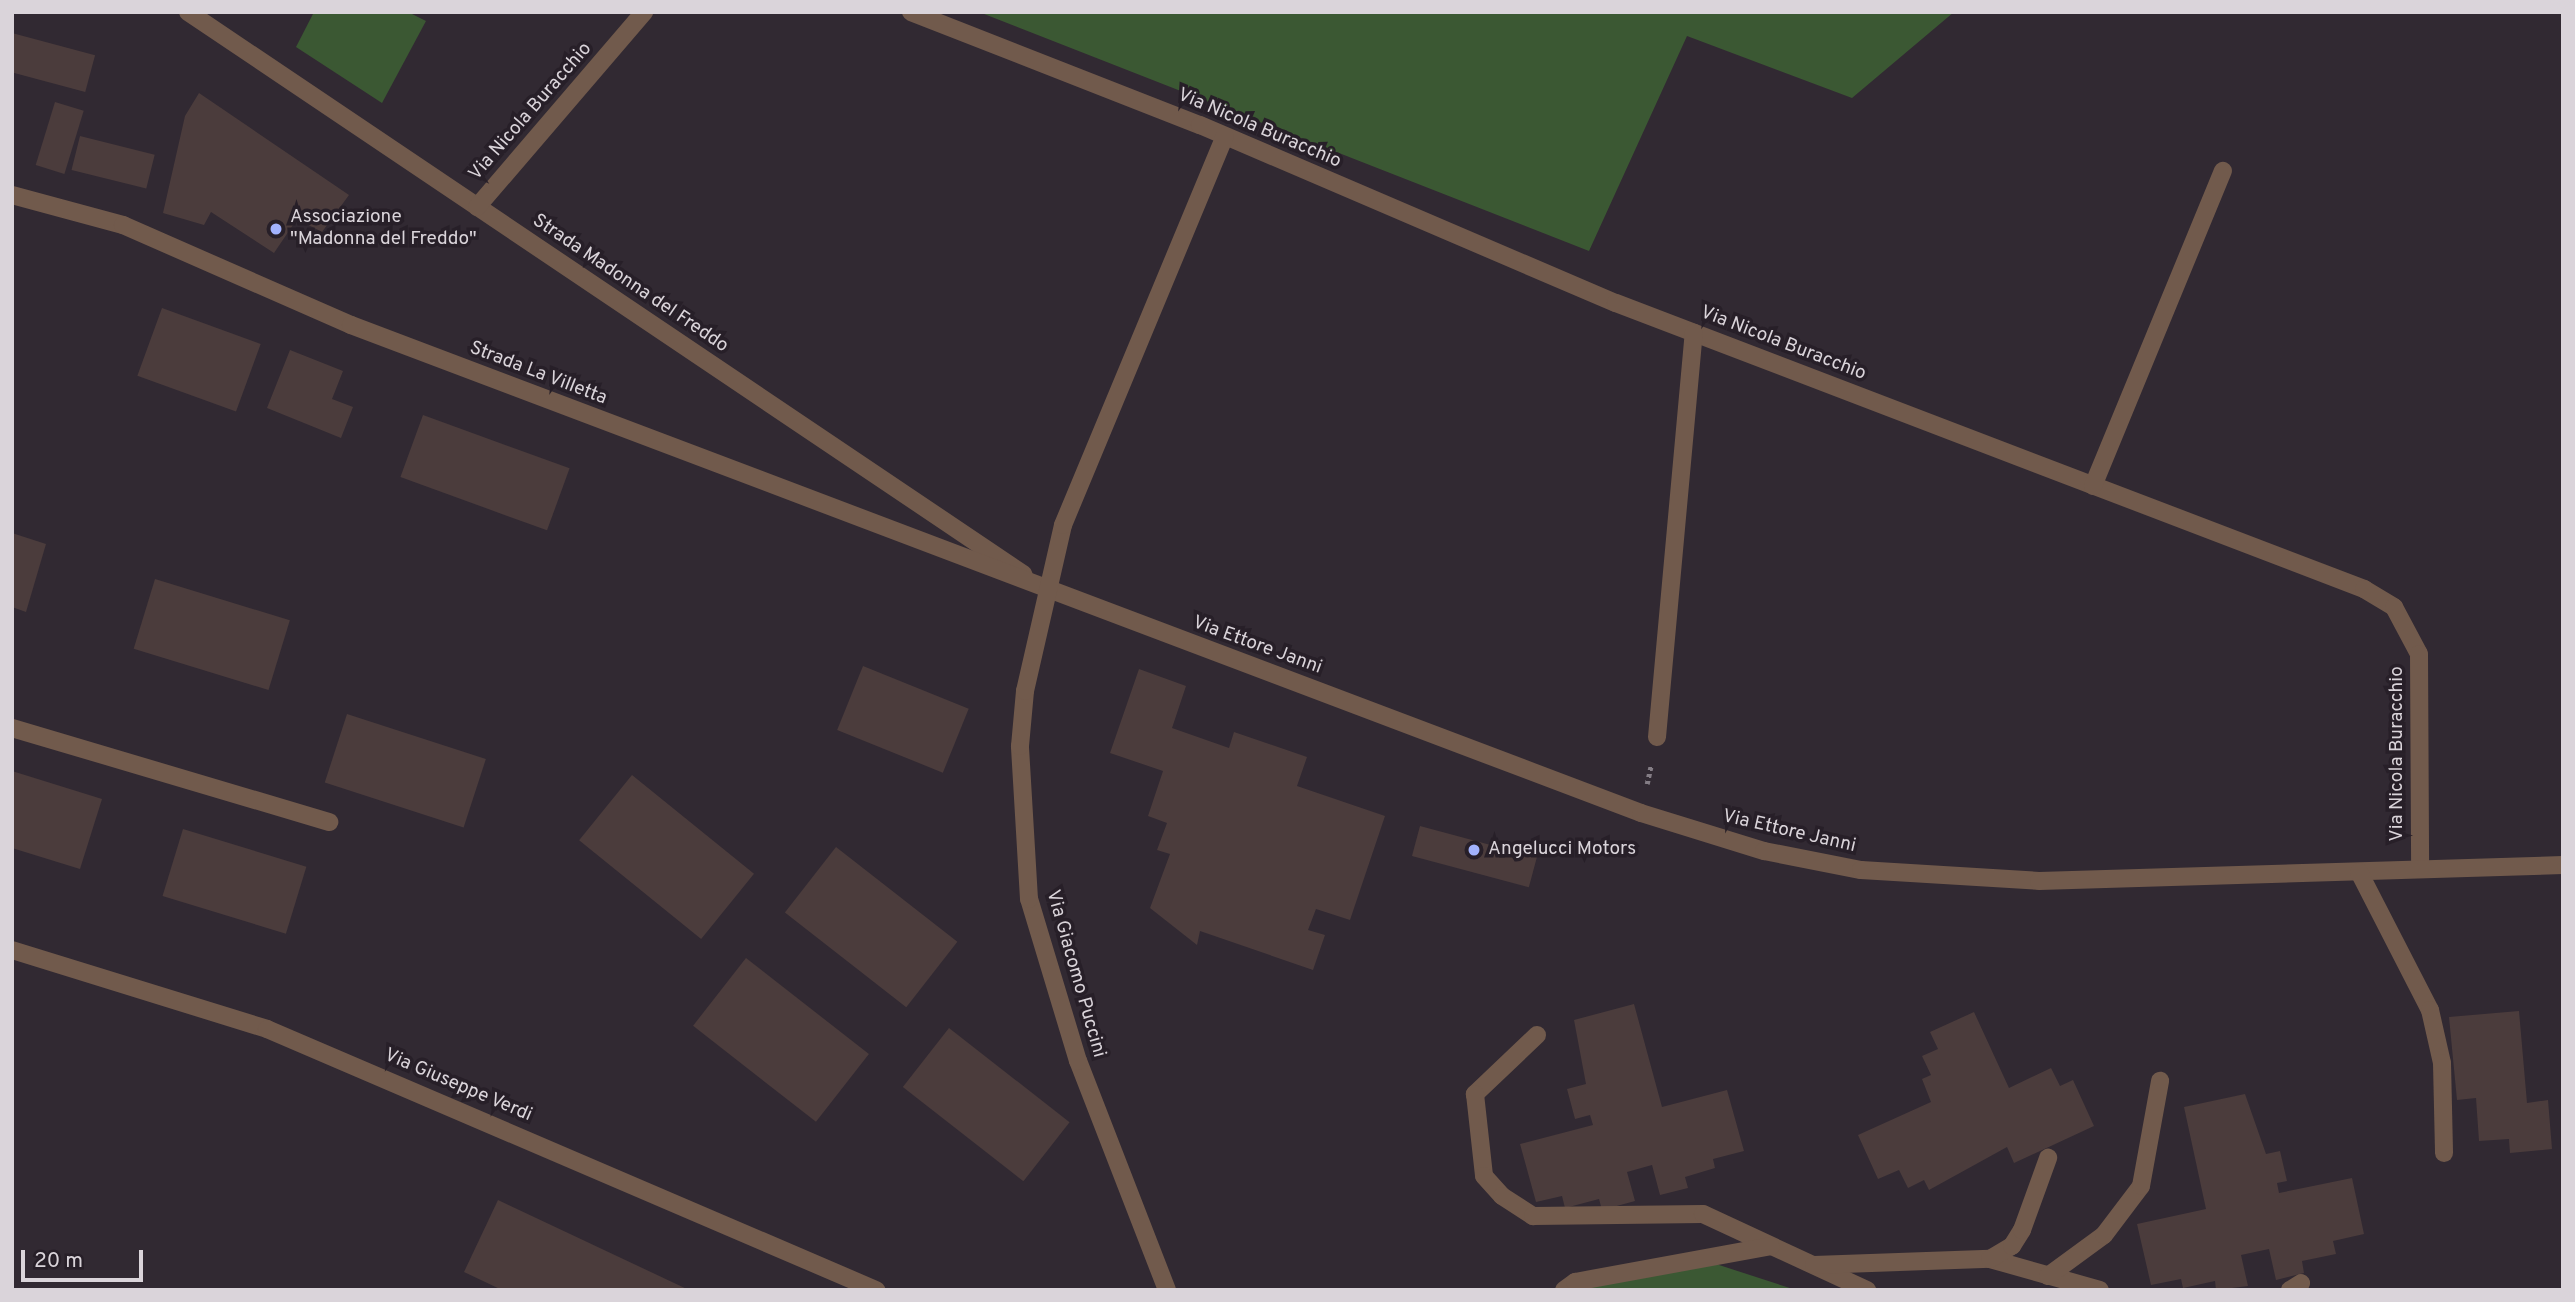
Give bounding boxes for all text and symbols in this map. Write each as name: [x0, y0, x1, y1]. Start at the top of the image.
street label: Via Nicola Buracchio: [465, 38, 597, 186]
street label: Via Nicola Buracchio: [1174, 84, 1344, 174]
place label: Associazione "Madonna del Freddo": [290, 207, 477, 251]
street label: Strada Madonna del Freddo: [528, 210, 732, 358]
marker: Associazione "Madonna del Freddo": [268, 221, 284, 237]
street label: Via Nicola Buracchio: [1697, 302, 1869, 386]
street label: Strada La Villetta: [466, 337, 610, 411]
street label: Via Ettore Janni: [1189, 612, 1325, 680]
street label: Via Nicola Buracchio: [2387, 666, 2409, 842]
street label: Via Ettore Janni: [1720, 806, 1858, 858]
place label: Angelucci Motors: [1488, 839, 1636, 861]
marker: Angelucci Motors: [1466, 842, 1482, 858]
street label: Via Giacomo Puccini: [1040, 888, 1110, 1060]
street label: Via Giuseppe Verdi: [380, 1044, 536, 1128]
scale bar: [24, 1236, 147, 1280]
text: 20 m: [34, 1248, 83, 1275]

